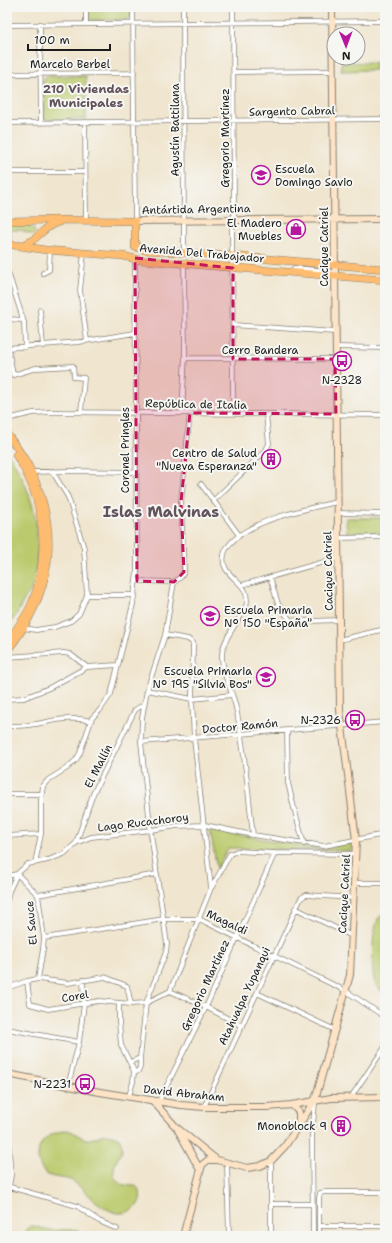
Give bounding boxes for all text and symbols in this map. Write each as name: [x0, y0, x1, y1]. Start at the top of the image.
scale bar: [28, 26, 110, 52]
north arrow: [326, 26, 366, 66]
text: 100 m: [34, 32, 70, 48]
text: N: [341, 48, 351, 63]
street label: Marcelo Berbel: [30, 57, 111, 72]
district label: 210 Viviendas Municipales: [43, 81, 129, 111]
street label: Agustín Battilana: [168, 83, 183, 177]
street label: Gregorio Martínez: [218, 88, 233, 188]
street label: Sargento Cabral: [249, 103, 336, 120]
place label: Escuela Domingo Savio: [275, 162, 353, 190]
school or university icon: Escuela Domingo Savio: [250, 164, 272, 186]
street label: Antártida Argentina: [141, 201, 251, 218]
street label: Cacique Catriel: [317, 207, 332, 287]
place label: El Madero Muebles: [227, 216, 282, 244]
shop icon: El Madero Muebles: [285, 218, 307, 240]
street label: Avenida Del Trabajador: [139, 241, 265, 266]
street label: Cerro Bandera: [222, 343, 298, 358]
bus stop icon: N-2328: [331, 350, 353, 372]
place label: N-2328: [322, 373, 362, 388]
street label: República de Italia: [145, 396, 247, 413]
street label: Coronel Pringles: [118, 407, 133, 493]
place label: Centro de Salud "Nueva Esperanza": [156, 446, 257, 474]
building icon: Centro de Salud "Nueva Esperanza": [260, 448, 282, 470]
district label: Islas Malvinas: [103, 502, 219, 522]
street label: Cacique Catriel: [320, 530, 337, 611]
place label: Escuela Primaria N° 150 "España": [224, 603, 312, 631]
school or university icon: Escuela Primaria N° 150 "España": [199, 605, 221, 627]
place label: Escuela Primaria N° 195 "Silvia Bos": [153, 664, 252, 692]
school or university icon: Escuela Primaria N° 195 "Silvia Bos": [255, 666, 277, 688]
bus stop icon: N-2326: [344, 709, 366, 731]
place label: N-2326: [301, 713, 341, 728]
street label: Doctor Ramón: [202, 716, 279, 737]
street label: El Mallín: [81, 742, 116, 791]
street label: Lago Rucachoroy: [97, 809, 189, 836]
street label: Cacique Catriel: [335, 853, 354, 934]
street label: El Sauce: [22, 900, 41, 946]
street label: Magaldi: [204, 906, 250, 939]
street label: Gregorio Martínez: [178, 937, 233, 1033]
street label: Atahualpa Yupanqui: [215, 945, 274, 1048]
street label: Corel: [60, 987, 90, 1006]
bus stop icon: N-2231: [74, 1073, 96, 1095]
place label: N-2231: [34, 1077, 71, 1092]
street label: David Abraham: [143, 1082, 226, 1105]
building icon: Monoblock 9: [330, 1115, 352, 1137]
place label: Monoblock 9: [257, 1119, 327, 1134]

